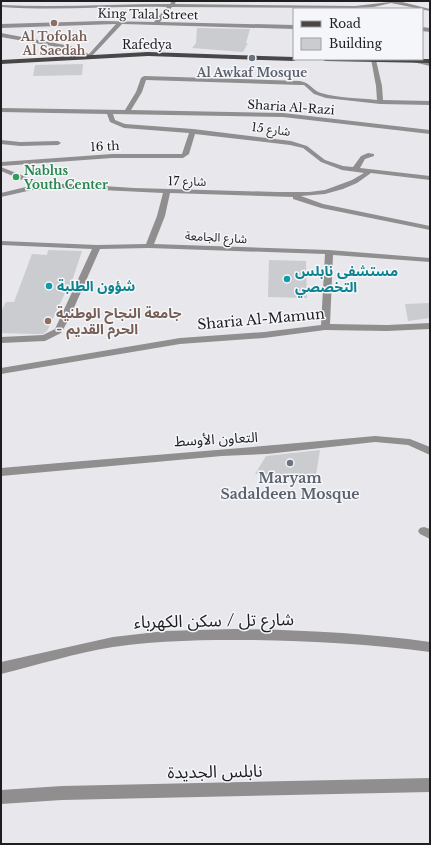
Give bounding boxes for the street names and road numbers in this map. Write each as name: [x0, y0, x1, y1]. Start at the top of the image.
street label: King Talal Street: [97, 6, 199, 22]
street label: Rafedya: [122, 37, 172, 52]
street label: Sharia Al-Razi: [247, 96, 335, 118]
street label: شارع 15: [250, 119, 291, 141]
street label: 16 th: [90, 138, 120, 154]
street label: شارع 17: [168, 173, 206, 191]
street label: شارع الجامعة: [184, 228, 248, 248]
street label: Sharia Al-Mamun: [197, 304, 326, 334]
street label: التعاون الأوسط: [174, 428, 258, 450]
street label: شارع تل / سكن الكهرباء: [134, 609, 294, 635]
street label: نابلس الجديدة: [167, 761, 263, 783]

